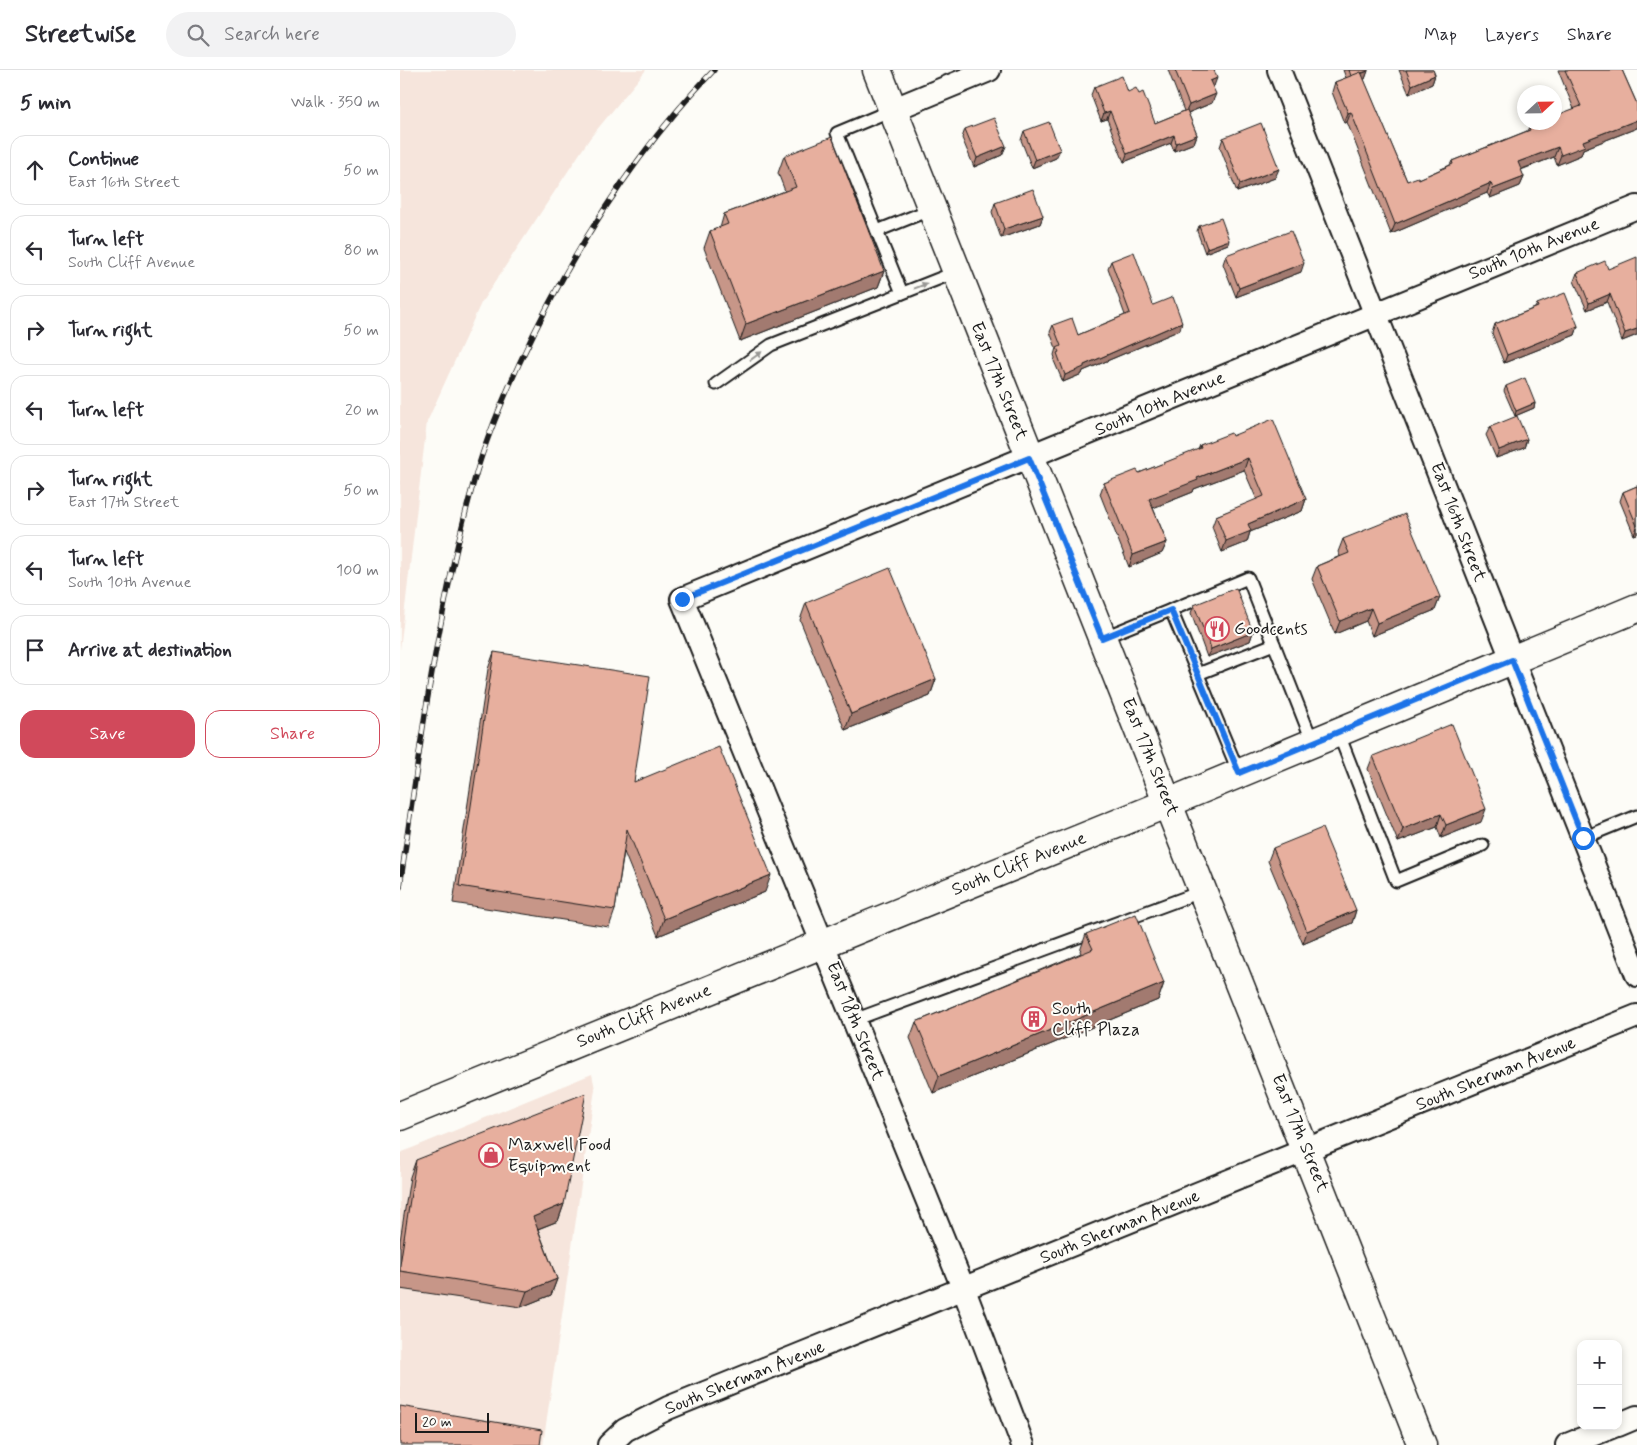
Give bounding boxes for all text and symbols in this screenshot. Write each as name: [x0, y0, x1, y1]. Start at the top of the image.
search box: [166, 12, 516, 57]
text: Streetwise: [25, 19, 136, 50]
icon: search: [184, 21, 212, 49]
text: Search here: [224, 22, 320, 47]
text: Map: [1424, 23, 1457, 47]
text: Layers: [1485, 23, 1539, 47]
text: Share: [1567, 23, 1612, 47]
north arrow: [1517, 85, 1562, 130]
text: 5 min: [20, 89, 72, 117]
text: Walk · 350 m: [291, 92, 380, 113]
text: Continue: [68, 147, 139, 172]
icon: ahead: [21, 156, 49, 184]
text: 50 m: [343, 160, 379, 181]
text: East 16th Street: [68, 172, 180, 193]
street label: South 10th Avenue: [1465, 212, 1603, 286]
text: Turn left: [68, 227, 144, 252]
icon: left: [21, 236, 49, 264]
text: 80 m: [344, 240, 379, 261]
text: South Cliff Avenue: [68, 252, 195, 273]
one-way arrow: [914, 281, 928, 289]
icon: right: [21, 316, 49, 344]
text: Turn right: [68, 318, 152, 343]
street label: East 17th Street: [964, 318, 1034, 444]
text: 50 m: [343, 320, 379, 341]
one-way arrow: [749, 351, 763, 361]
street label: South 10th Avenue: [1091, 366, 1229, 442]
icon: left: [21, 396, 49, 424]
text: Turn left: [68, 398, 144, 423]
text: 20 m: [345, 400, 379, 421]
street label: East 16th Street: [1424, 459, 1492, 586]
text: Turn right: [68, 467, 152, 492]
icon: right: [21, 476, 49, 504]
text: 50 m: [343, 480, 379, 501]
text: East 17th Street: [68, 492, 179, 513]
text: Turn left: [68, 547, 144, 572]
icon: left: [21, 556, 49, 584]
text: 100 m: [336, 560, 379, 581]
text: South 10th Avenue: [68, 572, 191, 593]
route end: [671, 588, 694, 611]
restaurant icon: Goodcents: [1204, 616, 1230, 642]
place label: Goodcents: [1234, 617, 1308, 641]
icon: arrive: [21, 636, 49, 664]
text: Arrive at destination: [68, 638, 232, 663]
street label: East 17th Street: [1115, 694, 1185, 820]
button: Save: [20, 710, 195, 758]
button: Share: [205, 710, 380, 758]
street label: South Cliff Avenue: [948, 826, 1090, 902]
route start: [1572, 827, 1595, 850]
street label: East 18th Street: [820, 958, 890, 1084]
street label: South Cliff Avenue: [573, 978, 715, 1054]
place label: South Cliff Plaza: [1052, 997, 1140, 1042]
building icon: South Cliff Plaza: [1021, 1006, 1047, 1032]
street label: South Sherman Avenue: [1412, 1031, 1580, 1117]
street label: East 17th Street: [1265, 1070, 1335, 1196]
place label: Maxwell Food Equipment: [508, 1133, 611, 1178]
shop icon: Maxwell Food Equipment: [478, 1142, 504, 1168]
street label: South Sherman Avenue: [1036, 1184, 1204, 1270]
street label: South Sherman Avenue: [661, 1335, 829, 1421]
map controls: [1577, 1340, 1622, 1430]
button: +: [1577, 1340, 1622, 1385]
button: −: [1577, 1385, 1622, 1430]
scale bar: [415, 1410, 489, 1433]
text: 20 m: [422, 1413, 452, 1431]

